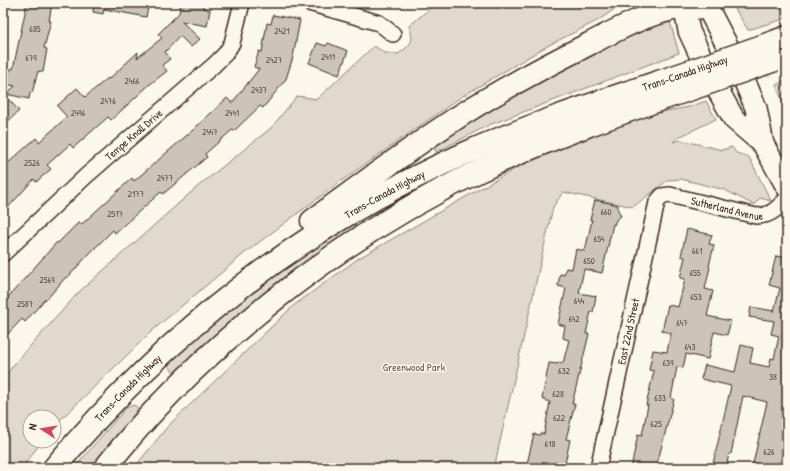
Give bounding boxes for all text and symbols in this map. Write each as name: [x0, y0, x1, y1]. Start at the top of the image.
house number: 685: [29, 23, 41, 35]
house number: 2421: [274, 25, 290, 37]
house number: 2411: [321, 51, 335, 63]
house number: 679: [25, 52, 37, 64]
street label: Trans-Canada Highway: [641, 52, 730, 94]
house number: 2427: [266, 54, 283, 66]
house number: 2466: [125, 75, 140, 87]
house number: 2437: [251, 84, 268, 96]
house number: 2476: [100, 95, 116, 107]
street label: Tempe Knoll Drive: [102, 105, 166, 163]
house number: 2496: [71, 107, 86, 119]
house number: 2441: [225, 107, 239, 119]
house number: 2447: [202, 126, 218, 138]
house number: 2526: [24, 157, 40, 169]
street label: Trans-Canada Highway: [342, 166, 427, 222]
house number: 2477: [157, 172, 174, 184]
house number: 2177: [128, 188, 145, 200]
street label: Sutherland Avenue: [690, 193, 764, 223]
house number: 660: [600, 206, 612, 218]
house number: 2517: [107, 208, 123, 220]
house number: 654: [594, 233, 605, 245]
house number: 661: [692, 245, 702, 257]
house number: 650: [583, 255, 595, 267]
house number: 655: [689, 267, 701, 279]
house number: 2569: [40, 274, 55, 286]
house number: 653: [690, 291, 702, 303]
house number: 644: [574, 295, 585, 307]
street label: East 22nd Street: [614, 297, 643, 366]
house number: 2587: [17, 298, 34, 310]
house number: 642: [568, 313, 580, 325]
house number: 647: [676, 317, 688, 329]
house number: 643: [685, 341, 696, 353]
street label: Trans-Canada Highway: [91, 351, 165, 425]
house number: 639: [663, 357, 674, 369]
park label: Greenwood Park: [383, 360, 446, 374]
house number: 632: [558, 365, 571, 377]
house number: 38: [769, 371, 777, 383]
house number: 628: [552, 388, 564, 400]
house number: 633: [654, 392, 666, 404]
north arrow: [22, 409, 62, 449]
house number: 622: [553, 412, 566, 424]
house number: 625: [650, 418, 662, 430]
text: N: [25, 422, 40, 431]
house number: 618: [545, 438, 555, 450]
house number: 626: [763, 446, 775, 458]

